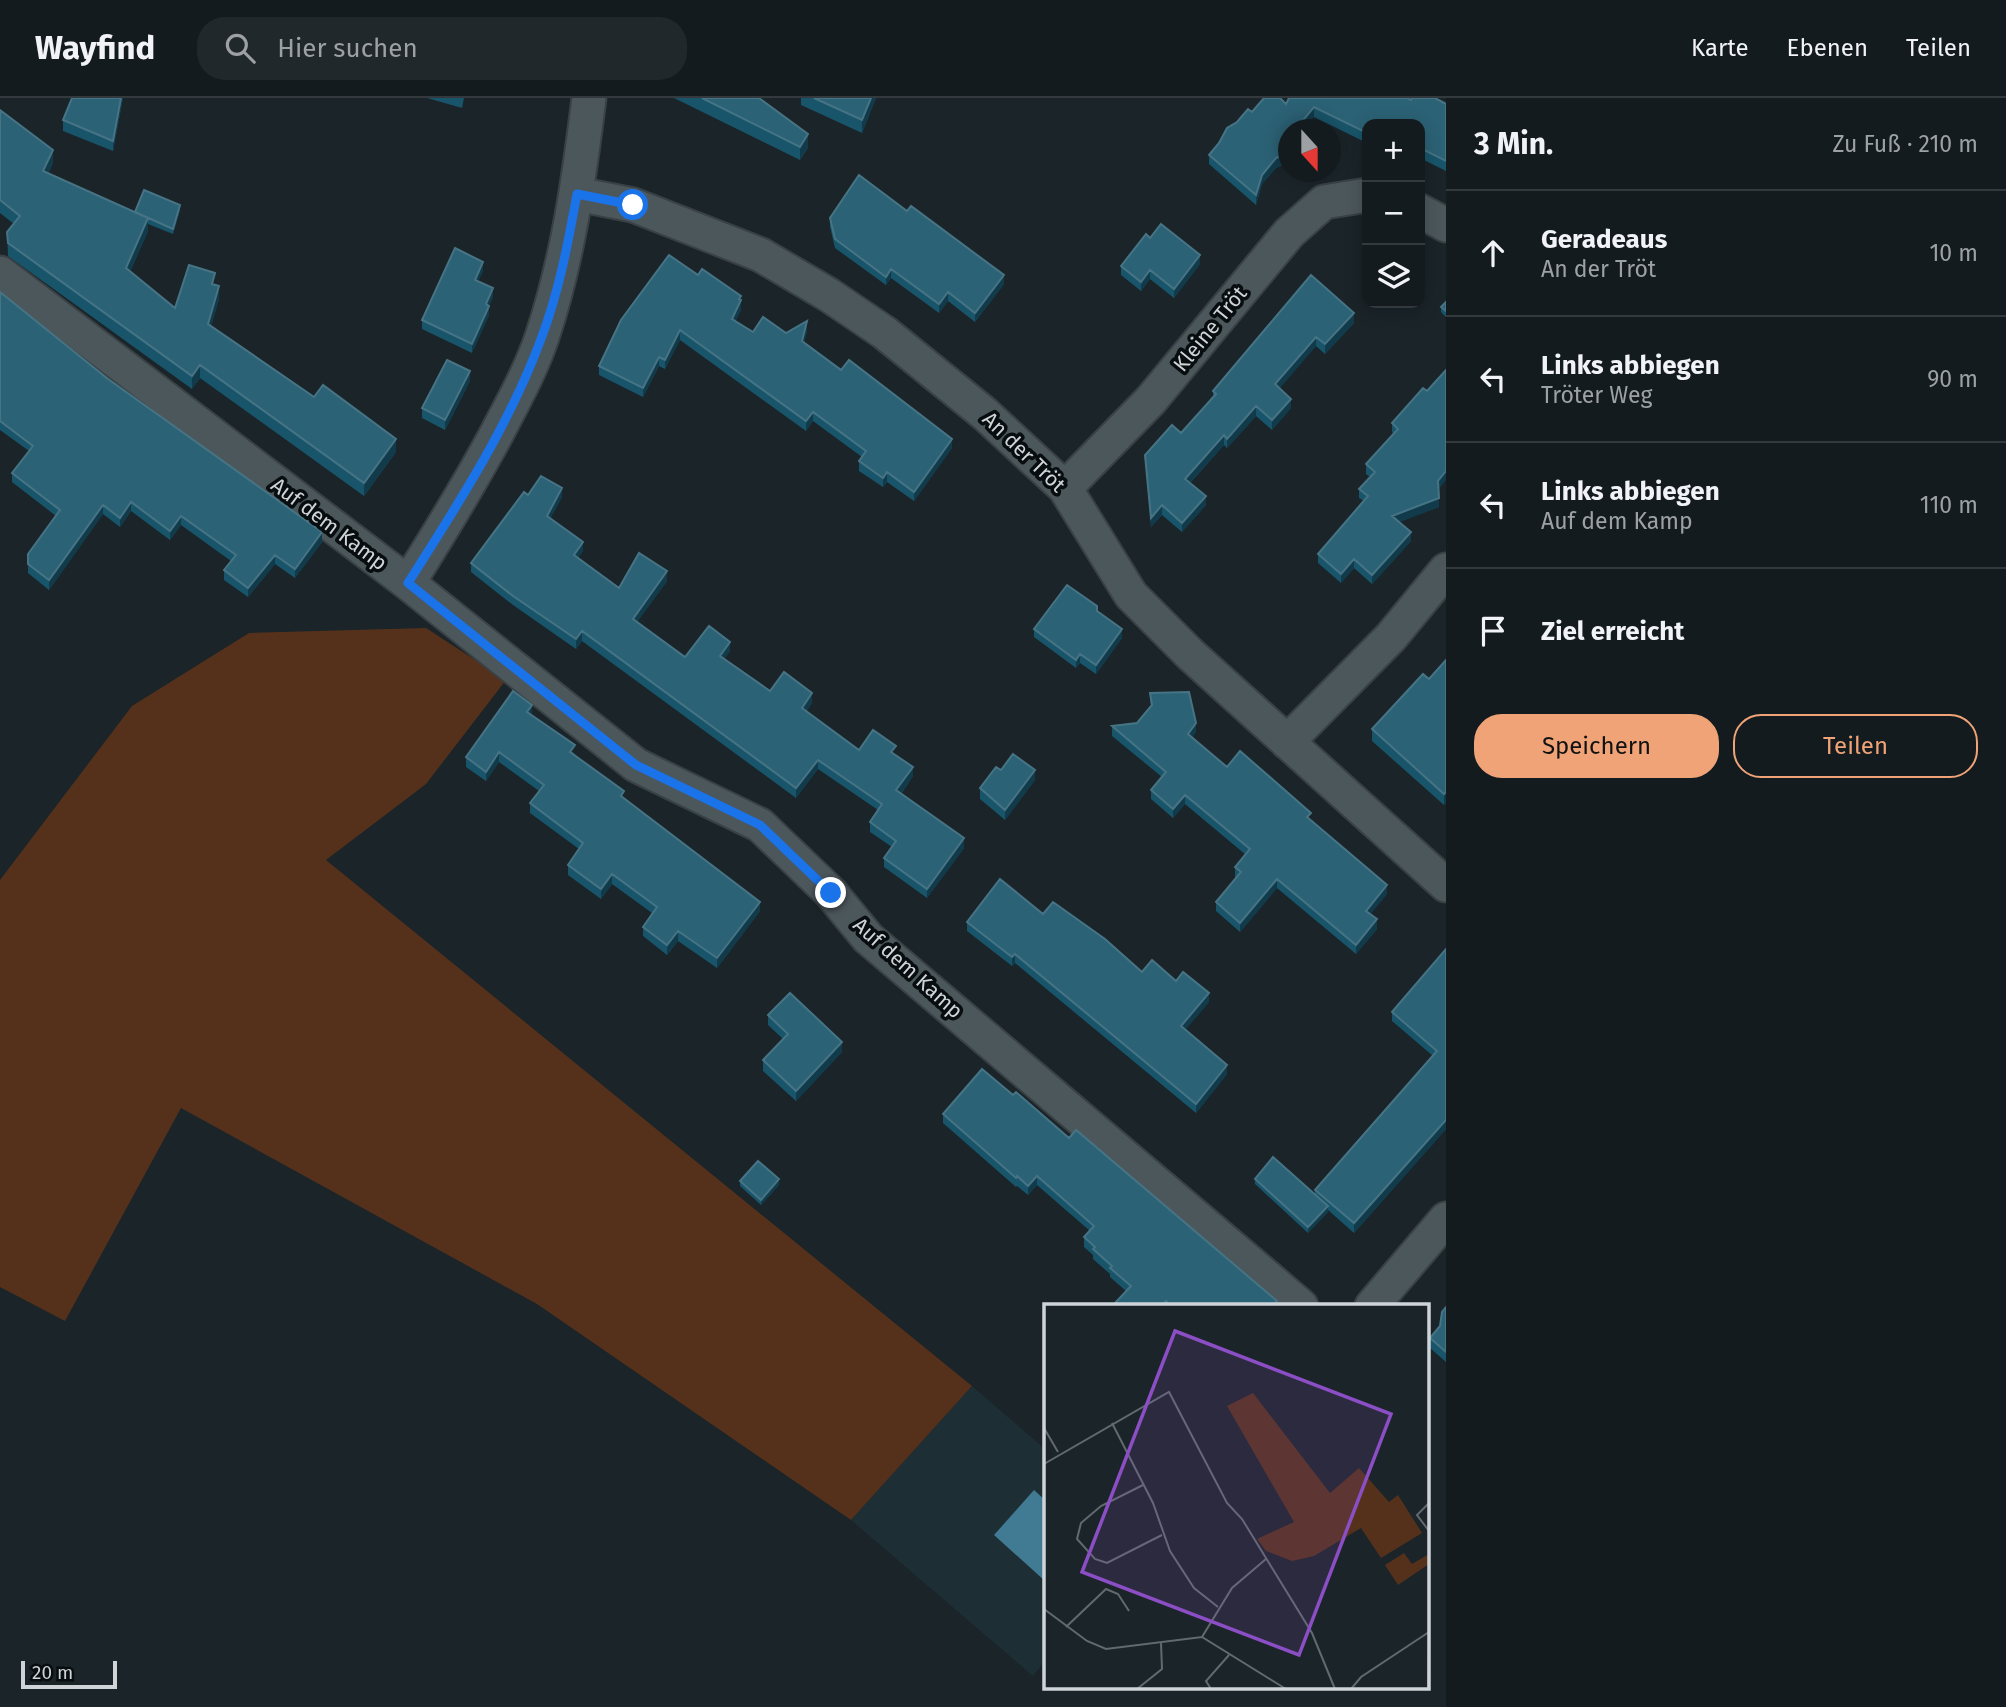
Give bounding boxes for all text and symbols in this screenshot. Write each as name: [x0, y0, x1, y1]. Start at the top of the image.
search box: [197, 17, 687, 80]
text: Wayfind: [35, 28, 155, 68]
icon: search: [221, 29, 259, 67]
text: Hier suchen: [277, 33, 418, 64]
text: Karte: [1691, 34, 1749, 62]
text: Ebenen: [1787, 34, 1868, 62]
text: Teilen: [1906, 34, 1971, 62]
north arrow: [1278, 119, 1341, 182]
map controls: [1362, 119, 1425, 308]
button: +: [1362, 119, 1425, 182]
text: 3 Min.: [1474, 126, 1553, 162]
text: Zu Fuß · 210 m: [1832, 130, 1978, 158]
button: −: [1362, 182, 1425, 245]
route start: [617, 189, 648, 220]
text: Geradeaus: [1541, 224, 1667, 255]
icon: ahead: [1474, 234, 1512, 272]
text: 10 m: [1929, 239, 1978, 267]
button: layers: [1362, 245, 1425, 308]
text: An der Tröt: [1541, 255, 1656, 283]
street label: Kleine Tröt: [1168, 281, 1253, 377]
text: Links abbiegen: [1541, 350, 1720, 381]
icon: left: [1474, 360, 1512, 398]
text: 90 m: [1927, 365, 1978, 393]
text: Tröter Weg: [1541, 381, 1653, 409]
street label: An der Tröt: [977, 406, 1071, 498]
street label: Auf dem Kamp: [266, 472, 392, 576]
text: Links abbiegen: [1541, 476, 1720, 507]
icon: left: [1474, 486, 1512, 524]
text: 110 m: [1920, 491, 1978, 519]
text: Auf dem Kamp: [1541, 507, 1693, 535]
icon: arrive: [1474, 612, 1512, 650]
text: Ziel erreicht: [1541, 616, 1684, 647]
button: Speichern: [1474, 714, 1719, 778]
button: Teilen: [1733, 714, 1978, 778]
route end: [815, 877, 846, 908]
street label: Auf dem Kamp: [848, 912, 968, 1024]
inset map: [1044, 1304, 1428, 1690]
scale bar: [21, 1658, 117, 1690]
text: 20 m: [32, 1661, 73, 1684]

